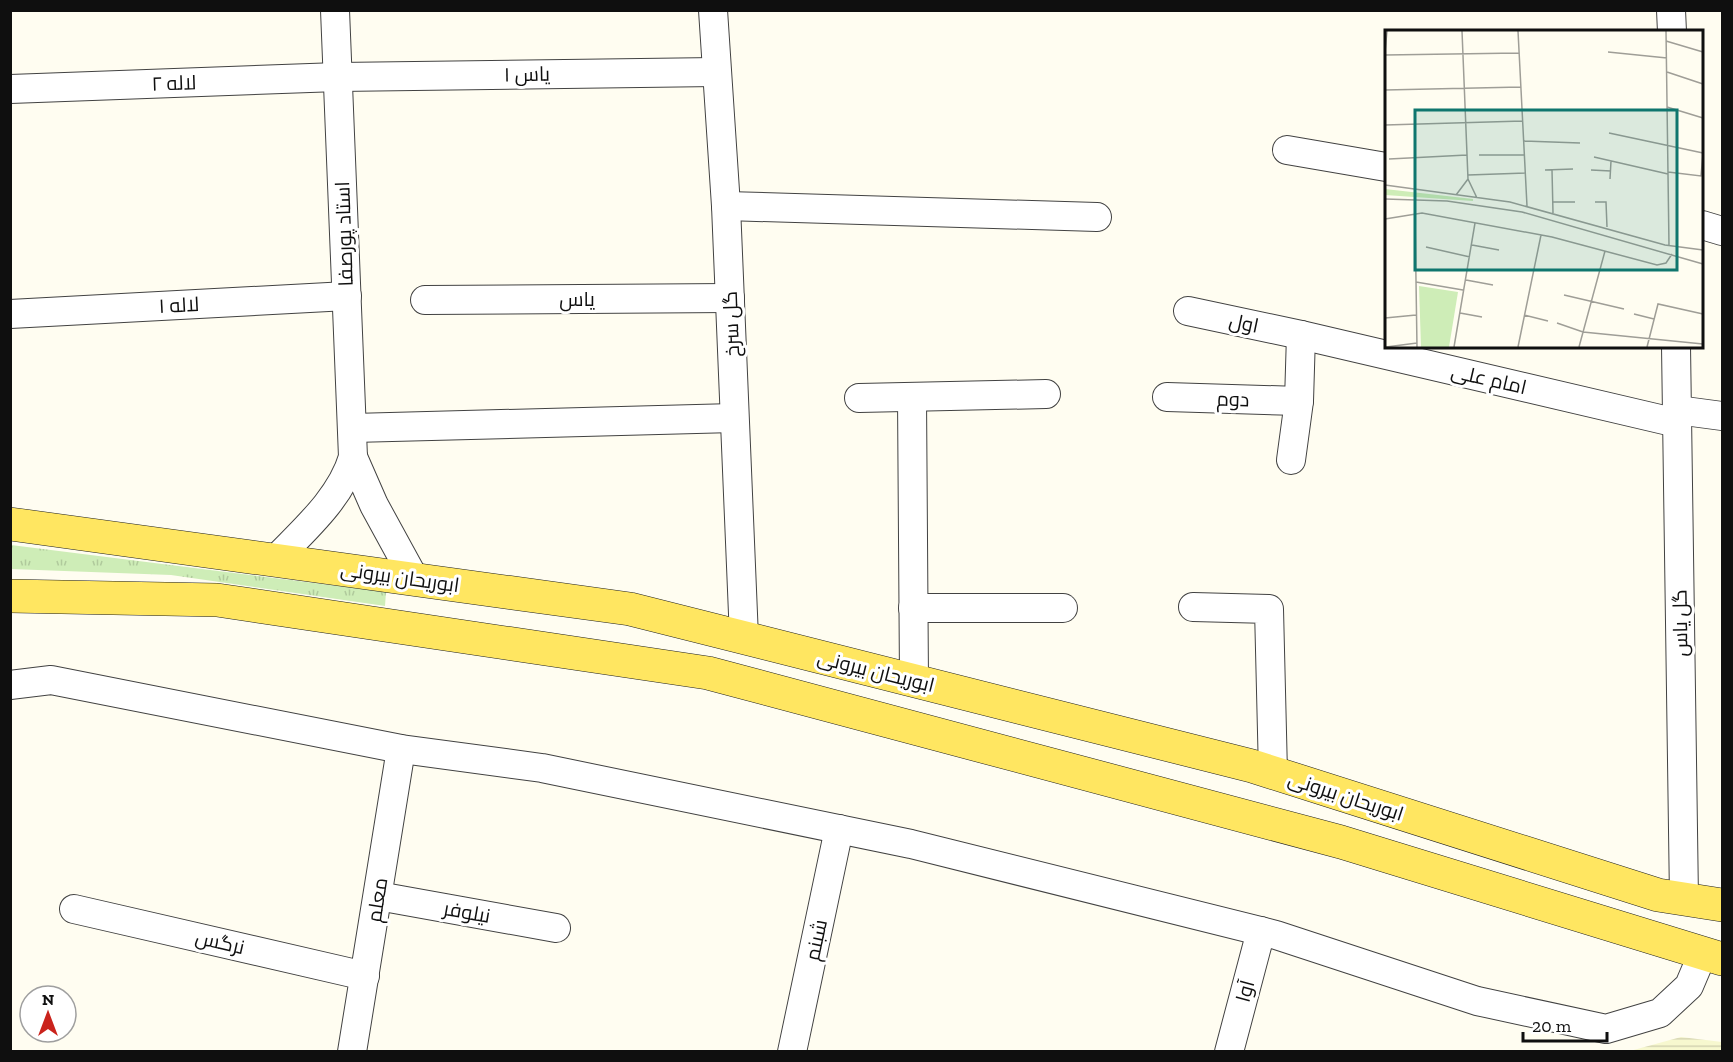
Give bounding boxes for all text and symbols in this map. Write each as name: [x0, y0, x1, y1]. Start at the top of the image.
inset map: [1385, 30, 1703, 348]
street label: یاس ۱: [504, 62, 551, 87]
street label: لاله ۲: [151, 70, 197, 96]
street label: استاد پورصفا: [330, 181, 359, 287]
street label: یاس: [559, 287, 595, 312]
street label: گل سرخ: [718, 291, 746, 357]
street label: لاله ۱: [158, 292, 200, 318]
street label: اول: [1227, 308, 1261, 339]
street label: امام علی: [1448, 359, 1529, 401]
street label: دوم: [1216, 386, 1250, 414]
street label: ابوریحان بیرونی: [339, 557, 461, 598]
street label: گل یاس: [1667, 589, 1694, 657]
street label: ابوریحان بیرونی: [815, 645, 937, 698]
street label: ابوریحان بیرونی: [1285, 766, 1407, 827]
street label: معلم: [362, 876, 394, 924]
street label: نیلوفر: [441, 896, 492, 928]
street label: شبنم: [800, 917, 834, 963]
street label: نرگس: [193, 925, 247, 960]
street label: آوا: [1231, 977, 1260, 1005]
north arrow: [18, 984, 78, 1044]
text: N: [42, 990, 54, 1009]
scale bar: [1523, 1005, 1607, 1043]
text: 20 m: [1532, 1015, 1572, 1037]

